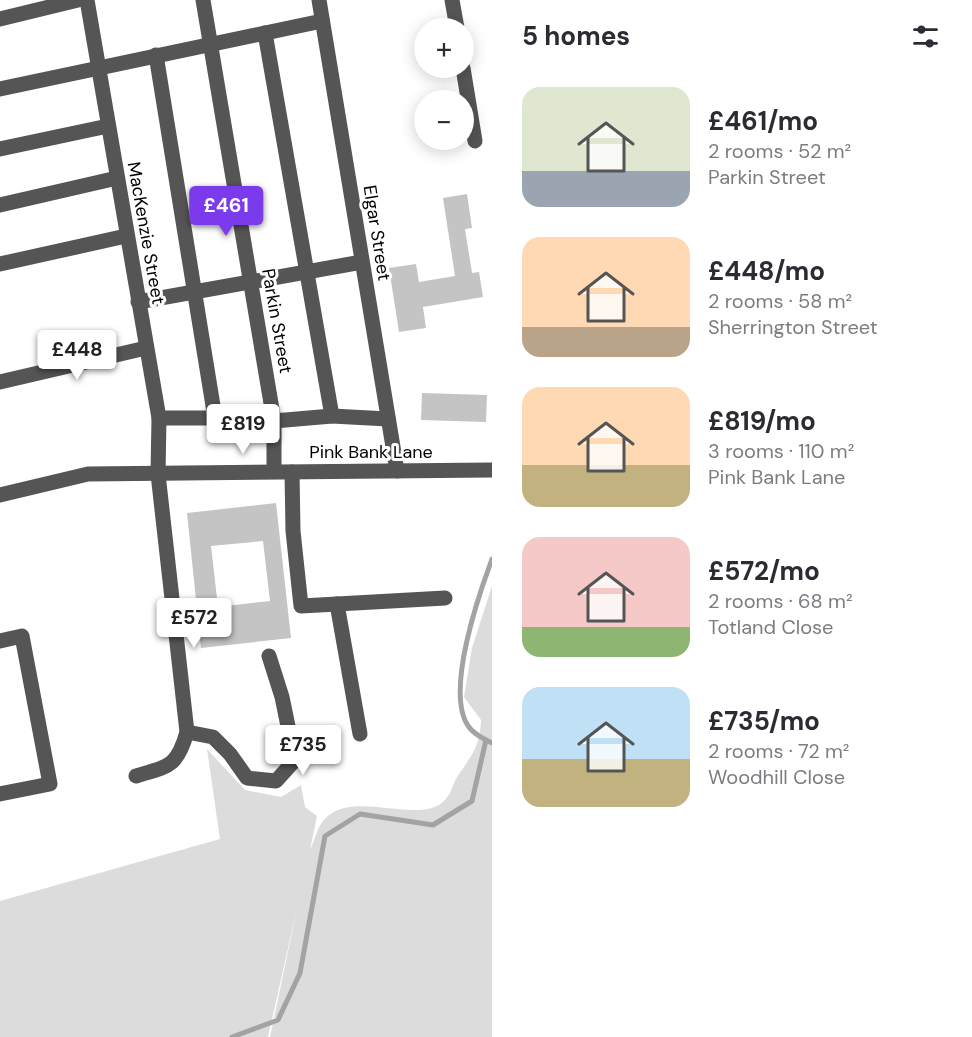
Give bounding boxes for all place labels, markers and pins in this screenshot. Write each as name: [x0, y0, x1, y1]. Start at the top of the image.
pin: £461: [190, 186, 262, 237]
pin: £448: [41, 330, 113, 381]
pin: £819: [207, 404, 279, 455]
pin: £572: [158, 598, 230, 649]
pin: £735: [267, 725, 339, 776]

